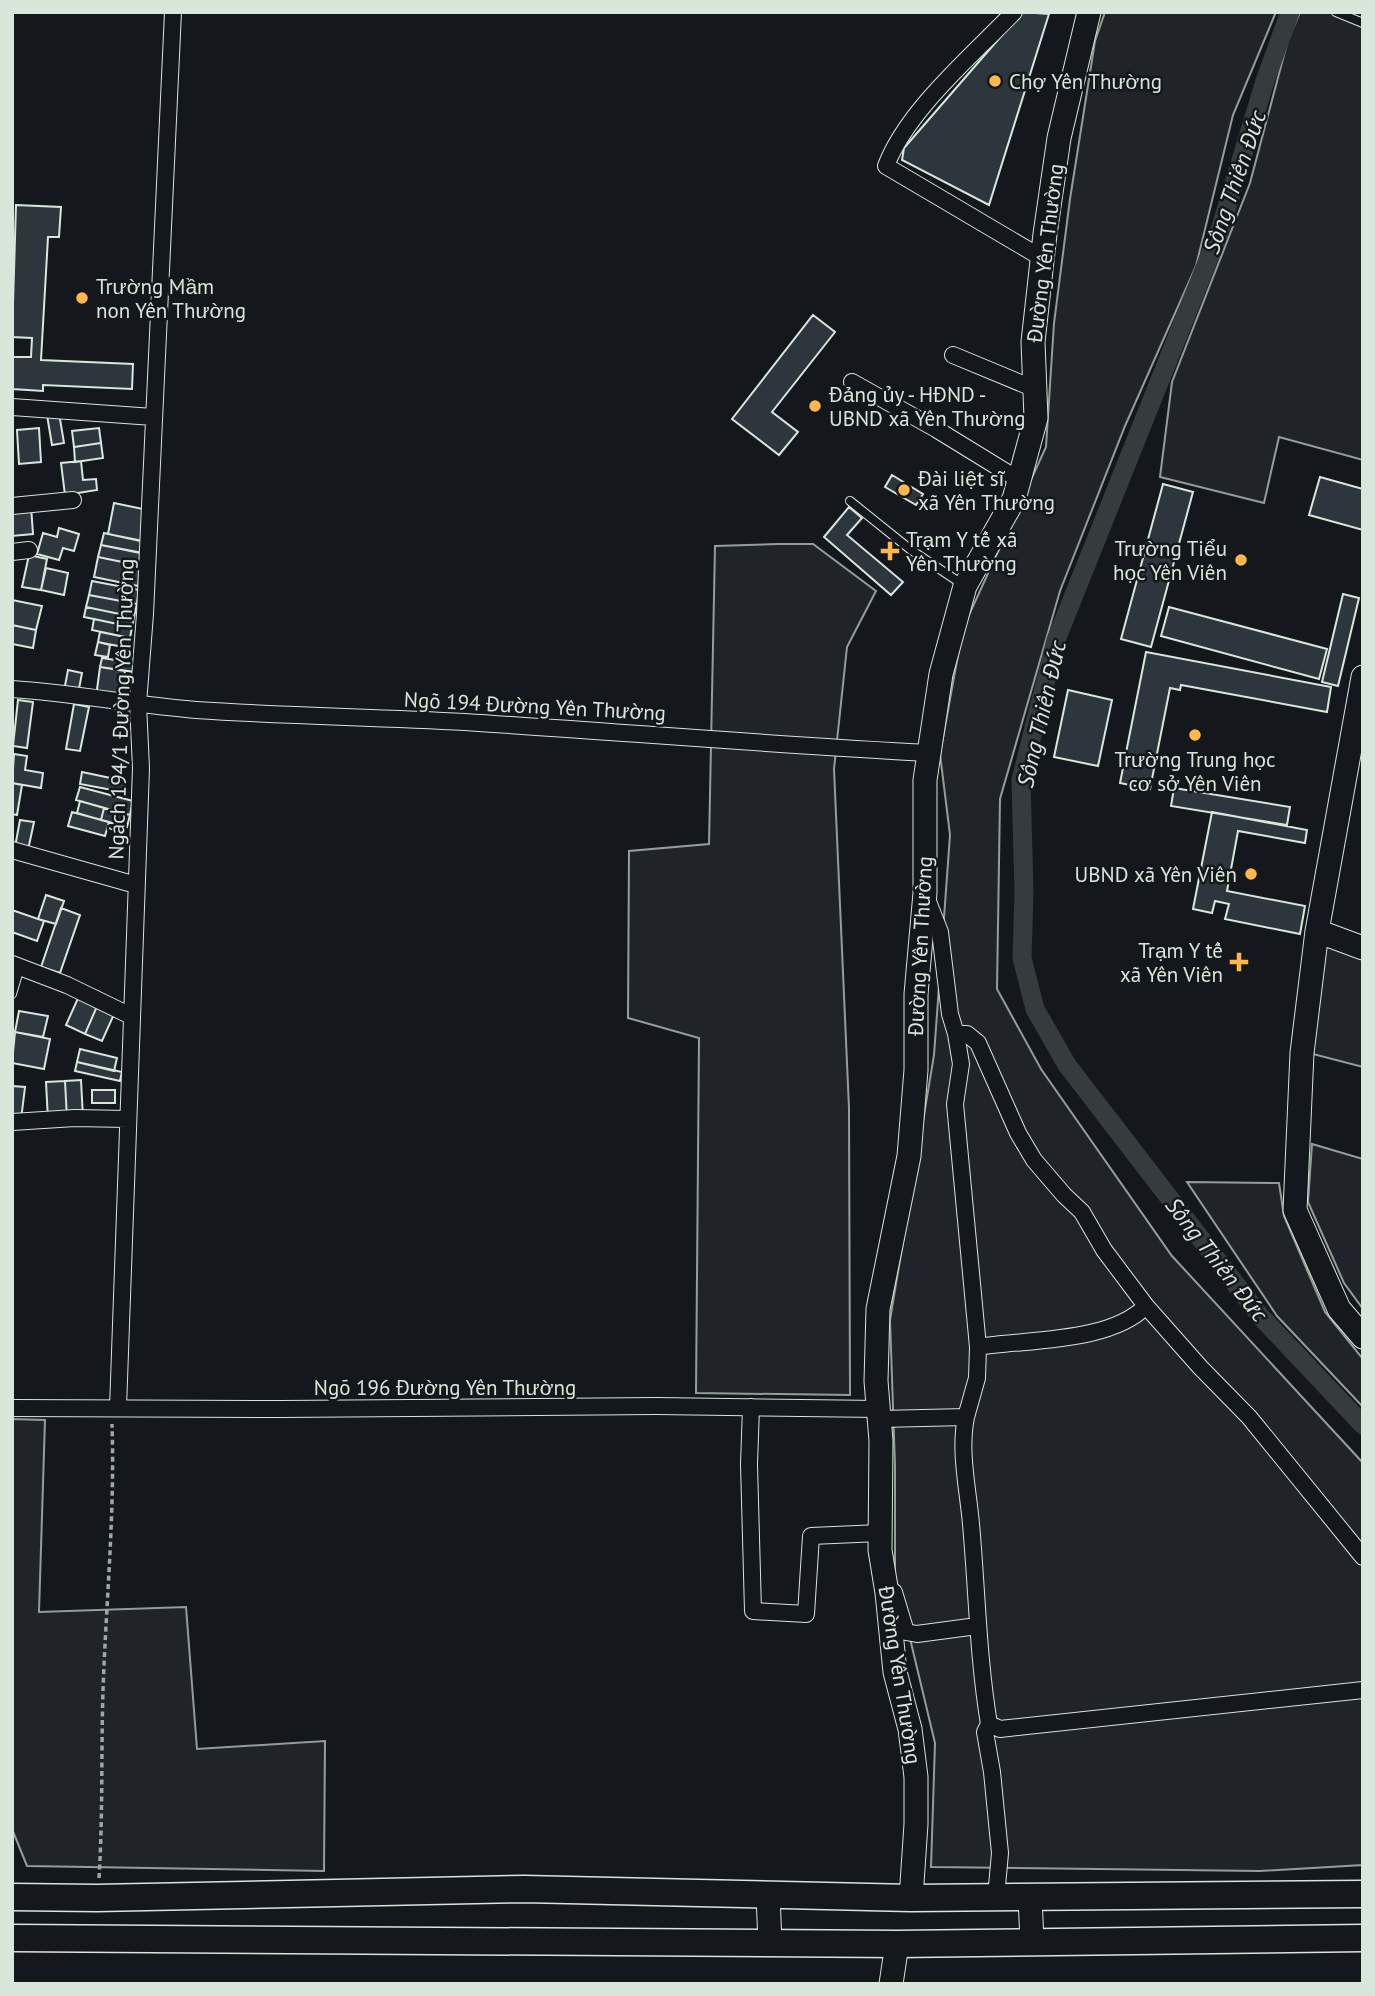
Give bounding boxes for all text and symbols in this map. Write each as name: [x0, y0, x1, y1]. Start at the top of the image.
place label: Chợ Yên Thường: [1009, 68, 1162, 95]
marker: Chợ Yên Thường: [987, 73, 1003, 89]
water label: Sông Thiên Đức: [1196, 106, 1272, 258]
street label: Đường Yên Thường: [1021, 162, 1069, 345]
place label: Trường Mầm non Yên Thường: [96, 273, 246, 324]
marker: Trường Mầm non Yên Thường: [74, 290, 90, 306]
place label: Đảng ủy - HĐND - UBND xã Yên Thường: [828, 381, 1025, 432]
marker: Đảng ủy - HĐND - UBND xã Yên Thường: [807, 398, 823, 414]
place label: Đài liệt sĩ xã Yên Thường: [917, 465, 1055, 516]
marker: Đài liệt sĩ xã Yên Thường: [896, 482, 912, 498]
place label: Trạm Y tế xã Yên Thường: [906, 526, 1018, 577]
place label: Trường Tiểu học Yên Viên: [1113, 535, 1227, 586]
marker: Trạm Y tế xã Yên Thường: [880, 541, 900, 561]
marker: Trường Tiểu học Yên Viên: [1233, 552, 1249, 568]
street label: Ngách 194/1 Đường Yên Thường: [102, 558, 140, 860]
water label: Sông Thiên Đức: [1010, 637, 1072, 790]
street label: Ngõ 194 Đường Yên Thường: [403, 686, 667, 726]
marker: Trường Trung học cơ sở Yên Viên: [1187, 727, 1203, 743]
place label: Trường Trung học cơ sở Yên Viên: [1114, 746, 1276, 797]
street label: Đường Yên Thường: [902, 855, 938, 1038]
place label: UBND xã Yên Viên: [1075, 861, 1237, 888]
marker: UBND xã Yên Viên: [1243, 866, 1259, 882]
place label: Trạm Y tế xã Yên Viên: [1120, 937, 1223, 988]
marker: Trạm Y tế xã Yên Viên: [1229, 952, 1249, 972]
water label: Sông Thiên Đức: [1159, 1191, 1275, 1327]
street label: Ngõ 196 Đường Yên Thường: [314, 1374, 576, 1401]
street label: Đường Yên Thường: [872, 1583, 927, 1766]

